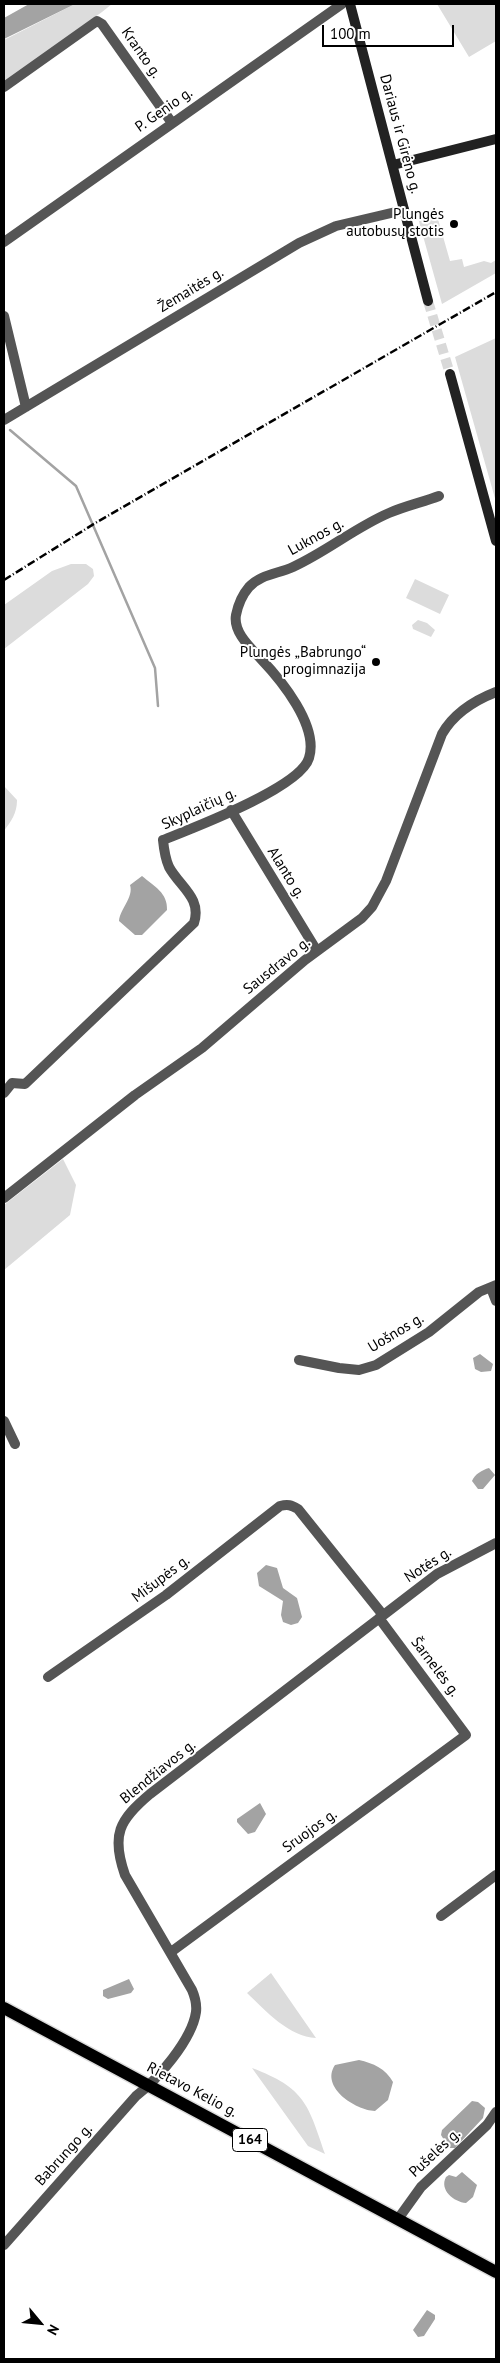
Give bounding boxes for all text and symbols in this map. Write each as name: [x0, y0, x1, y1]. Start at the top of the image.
scale bar: [325, 15, 458, 47]
street label: Kranto g.: [117, 24, 165, 82]
text: 100 m: [330, 24, 371, 43]
street label: Dariaus ir Girėno g.: [375, 72, 425, 196]
street label: P. Genio g.: [132, 84, 196, 136]
place label: Plungės autobusų stotis: [346, 206, 444, 241]
marker: Plungės autobusų stotis: [448, 218, 460, 230]
street label: Žemaitės g.: [155, 264, 227, 316]
street label: Luknos g.: [285, 514, 347, 560]
place label: Plungės „Babrungo“ progimnazija: [240, 644, 366, 679]
marker: Plungės „Babrungo“ progimnazija: [370, 656, 382, 668]
street label: Skyplaičių g.: [159, 784, 239, 834]
street label: Alanto g.: [263, 844, 309, 902]
street label: Sausdravo g.: [240, 934, 314, 998]
street label: Uošnos g.: [365, 1309, 427, 1357]
street label: Notės g.: [401, 1543, 455, 1587]
street label: Mišupės g.: [129, 1551, 193, 1607]
street label: Šarnelės g.: [407, 1634, 463, 1700]
street label: Blendžiavos g.: [117, 1736, 199, 1808]
street label: Sruojos g.: [279, 1805, 341, 1857]
street label: Rietavo Kelio g.: [144, 2059, 240, 2121]
street label: Babrungo g.: [32, 2120, 96, 2190]
street label: Pušelės g.: [406, 2125, 464, 2181]
road number: 164: [232, 2128, 268, 2152]
north arrow: [15, 2298, 65, 2348]
text: N: [43, 2322, 63, 2338]

